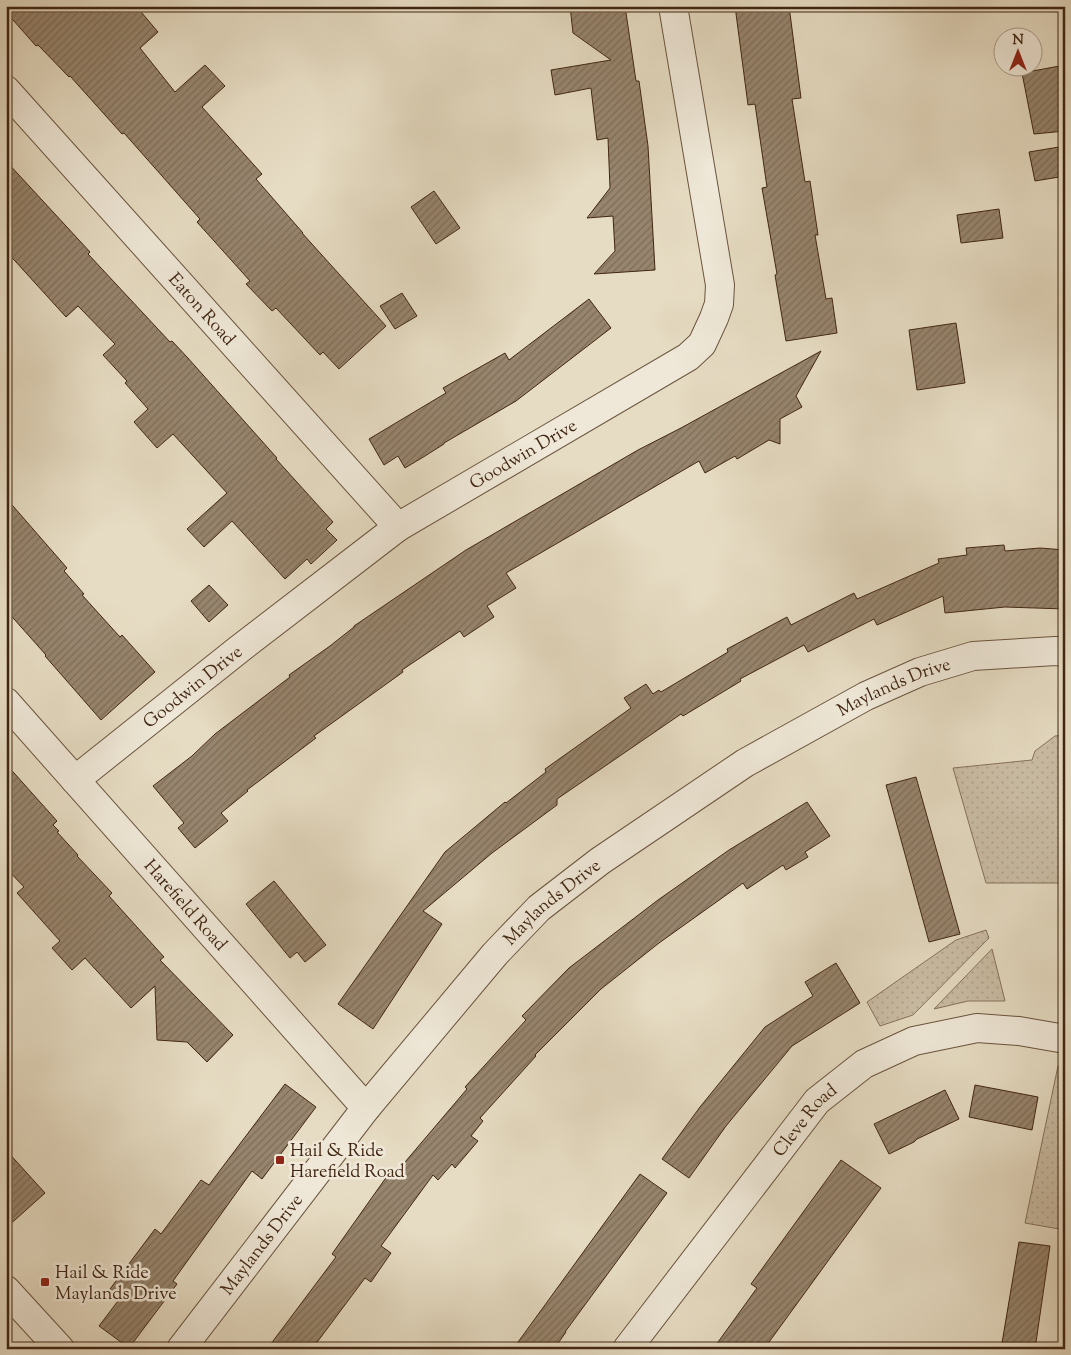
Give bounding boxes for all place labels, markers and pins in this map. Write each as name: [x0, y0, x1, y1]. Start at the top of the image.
place label: Hail & Ride Harefield Road: [290, 1139, 405, 1186]
marker: Hail & Ride Harefield Road: [274, 1154, 286, 1166]
place label: Hail & Ride Maylands Drive: [55, 1261, 177, 1308]
marker: Hail & Ride Maylands Drive: [39, 1276, 51, 1288]

